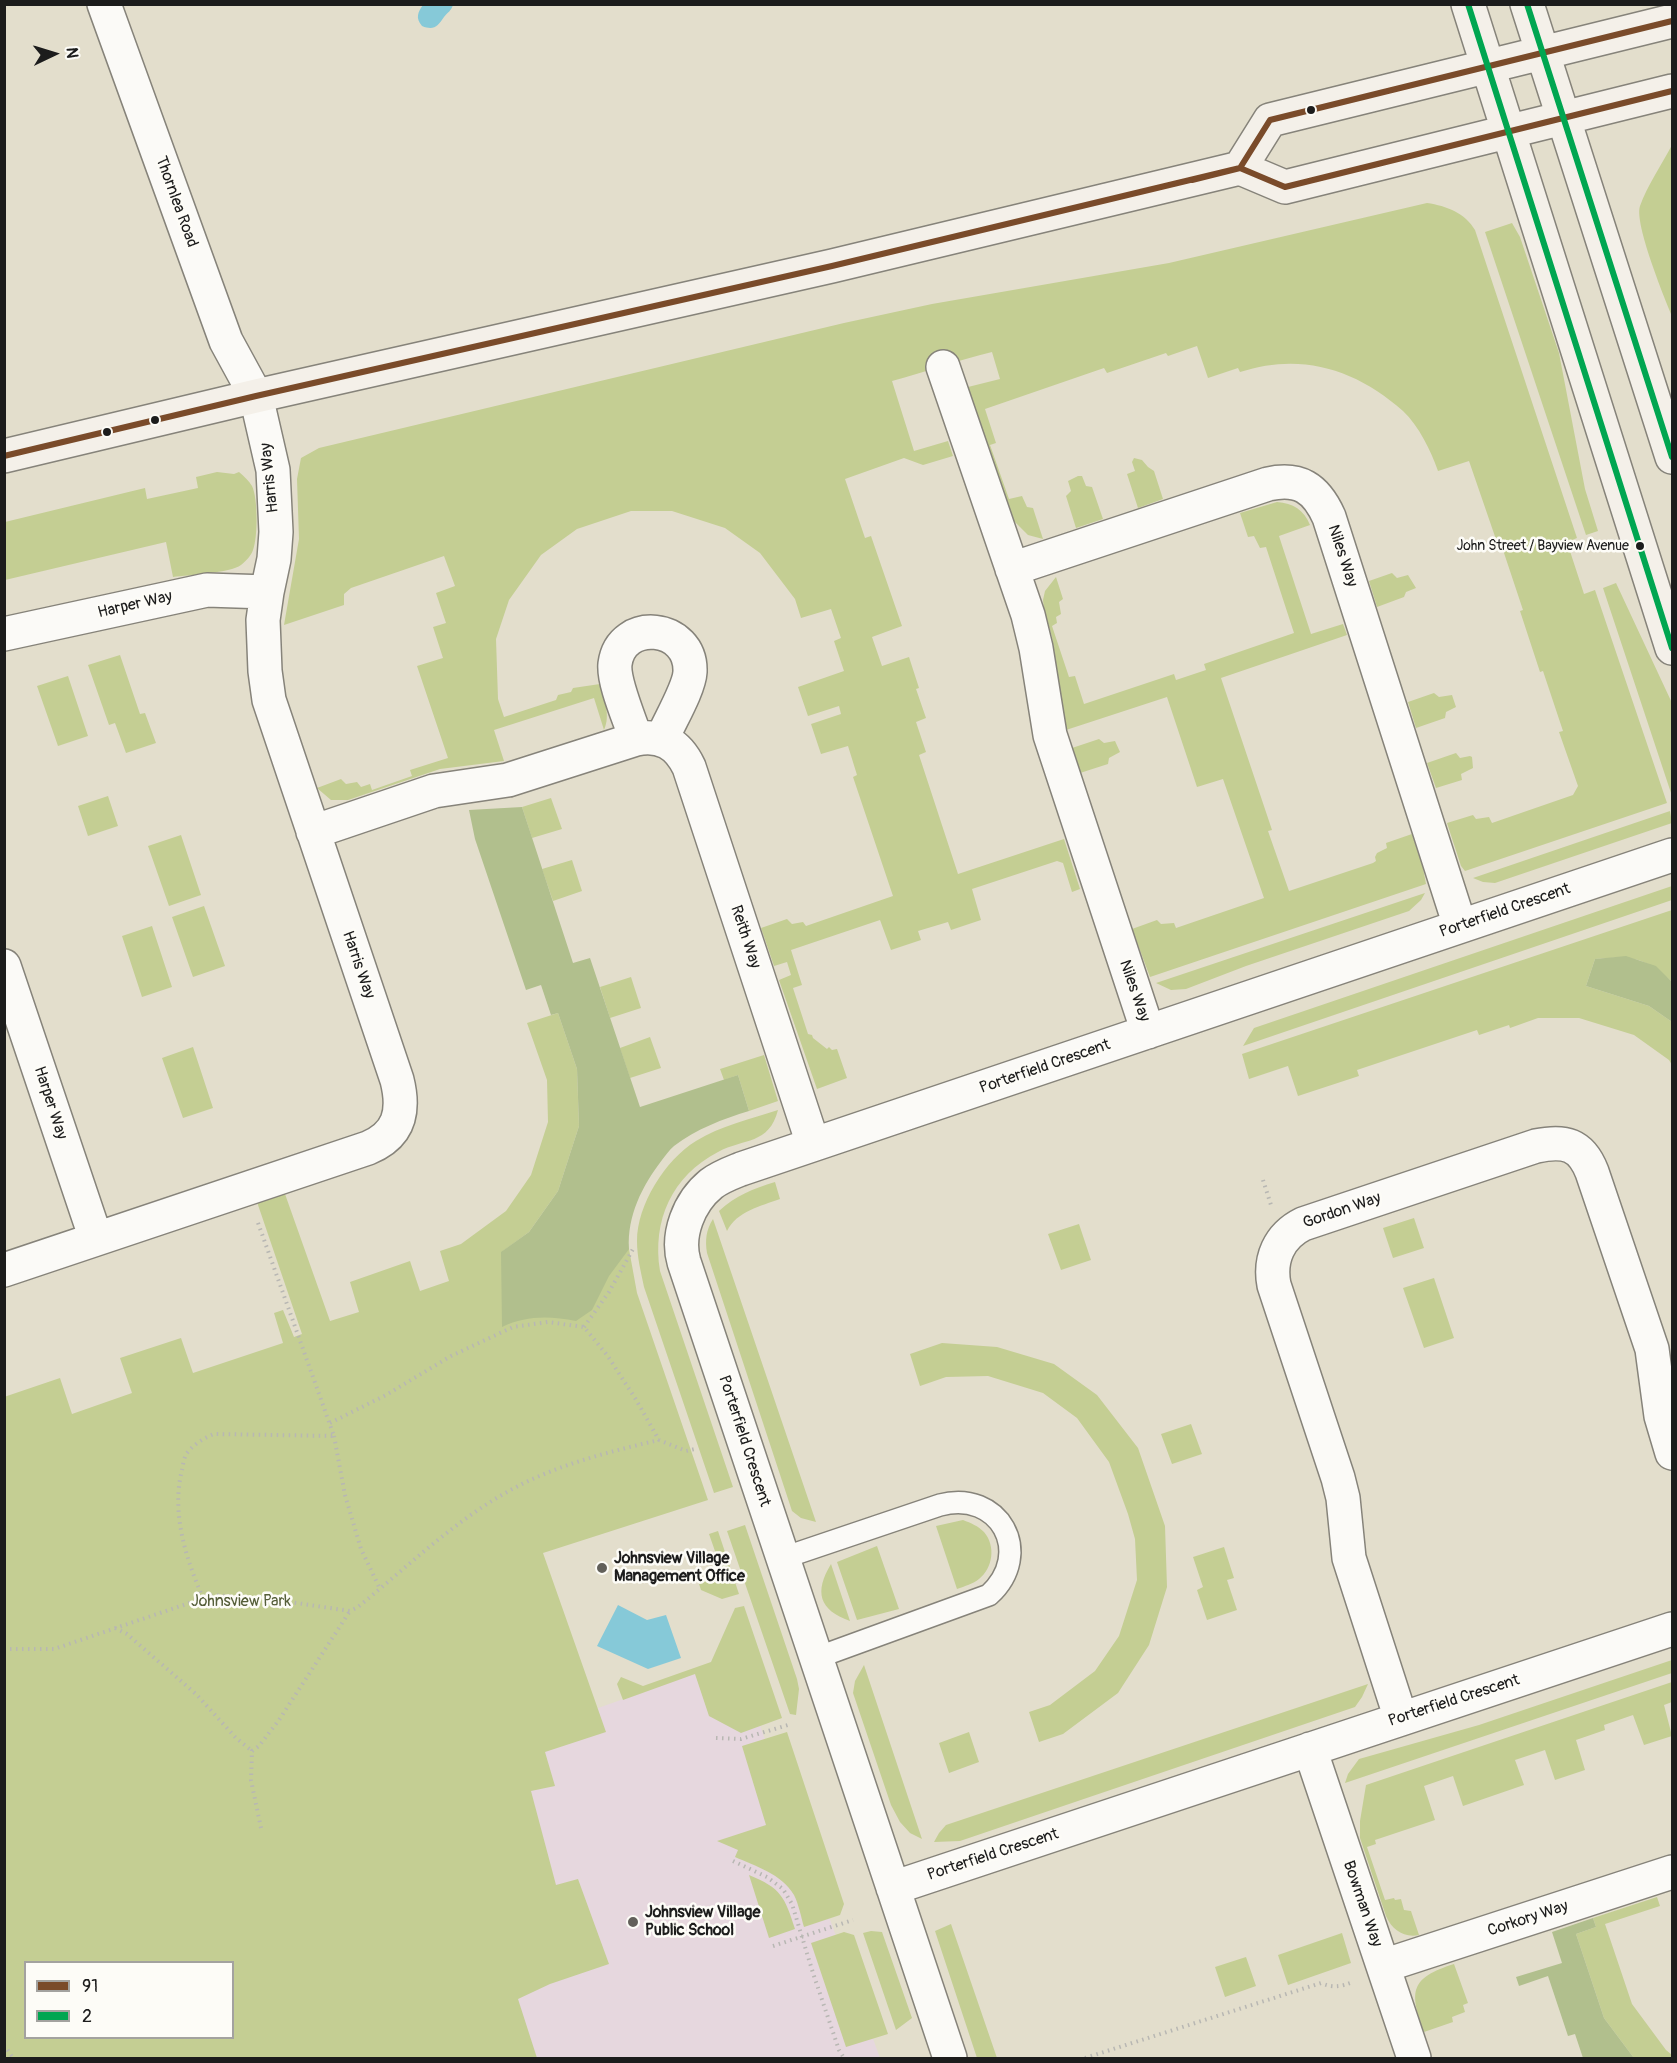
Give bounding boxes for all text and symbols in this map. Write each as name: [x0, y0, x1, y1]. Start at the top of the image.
north arrow: [24, 24, 84, 84]
text: N: [62, 47, 82, 59]
unlabelled marker: [1305, 104, 1317, 116]
street label: Thornlea Road: [151, 154, 201, 250]
unlabelled marker: [149, 414, 161, 426]
unlabelled marker: [101, 426, 113, 438]
street label: Harris Way: [257, 442, 283, 514]
street label: Niles Way: [1323, 523, 1361, 589]
place label: John Street / Bayview Avenue: [1457, 538, 1629, 554]
marker: John Street / Bayview Avenue: [1634, 540, 1646, 552]
street label: Harper Way: [96, 587, 174, 623]
street label: Porterfield Crescent: [1437, 880, 1573, 942]
street label: Reith Way: [726, 903, 764, 971]
street label: Harris Way: [337, 929, 379, 1001]
street label: Niles Way: [1115, 958, 1153, 1024]
street label: Porterfield Crescent: [977, 1036, 1113, 1098]
street label: Harper Way: [29, 1064, 71, 1142]
street label: Gordon Way: [1301, 1189, 1383, 1233]
street label: Porterfield Crescent: [714, 1373, 774, 1509]
place label: Johnsview Village Management Office: [614, 1549, 745, 1587]
marker: Johnsview Village Management Office: [595, 1561, 609, 1575]
park label: Johnsview Park: [191, 1592, 291, 1612]
street label: Porterfield Crescent: [1386, 1671, 1522, 1731]
street label: Porterfield Crescent: [925, 1825, 1061, 1885]
street label: Bowman Way: [1338, 1858, 1386, 1950]
street label: Corkory Way: [1485, 1897, 1571, 1941]
place label: Johnsview Village Public School: [645, 1903, 760, 1941]
marker: Johnsview Village Public School: [626, 1915, 640, 1929]
legend: [24, 1961, 234, 2039]
text: 91: [82, 1975, 98, 1998]
text: 2: [82, 2005, 92, 2028]

